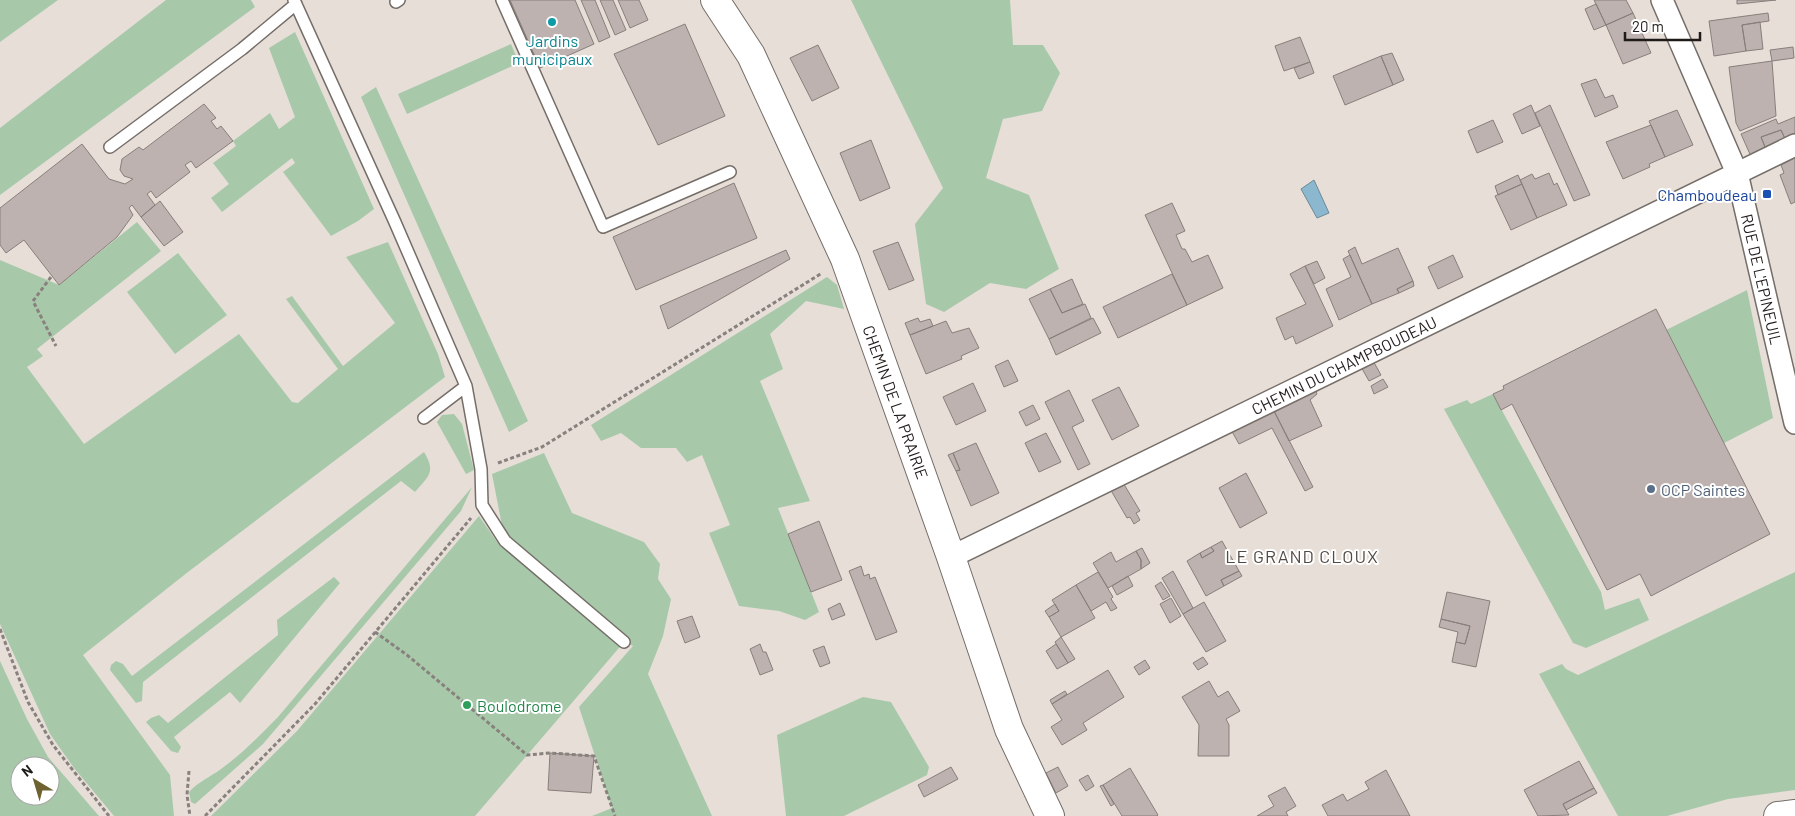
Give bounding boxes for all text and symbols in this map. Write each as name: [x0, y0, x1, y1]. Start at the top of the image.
scale bar: [1625, 10, 1700, 42]
marker: Jardins municipaux: [546, 16, 558, 28]
text: 20 m: [1632, 17, 1664, 35]
place label: Jardins municipaux: [512, 31, 592, 68]
place label: Chamboudeau: [1657, 185, 1757, 204]
marker: Chamboudeau: [1761, 188, 1773, 200]
street label: RUE DE L'EPINEUIL: [1738, 212, 1786, 346]
street label: CHEMIN DU CHAMPBOUDEAU: [1248, 312, 1440, 418]
street label: CHEMIN DE LA PRAIRIE: [859, 323, 933, 481]
place label: OCP Saintes: [1661, 480, 1745, 499]
marker: OCP Saintes: [1645, 483, 1657, 495]
district label: LE GRAND CLOUX: [1225, 545, 1379, 567]
place label: Boulodrome: [477, 696, 562, 715]
marker: Boulodrome: [461, 699, 473, 711]
north arrow: [10, 756, 60, 806]
text: N: [18, 761, 36, 780]

